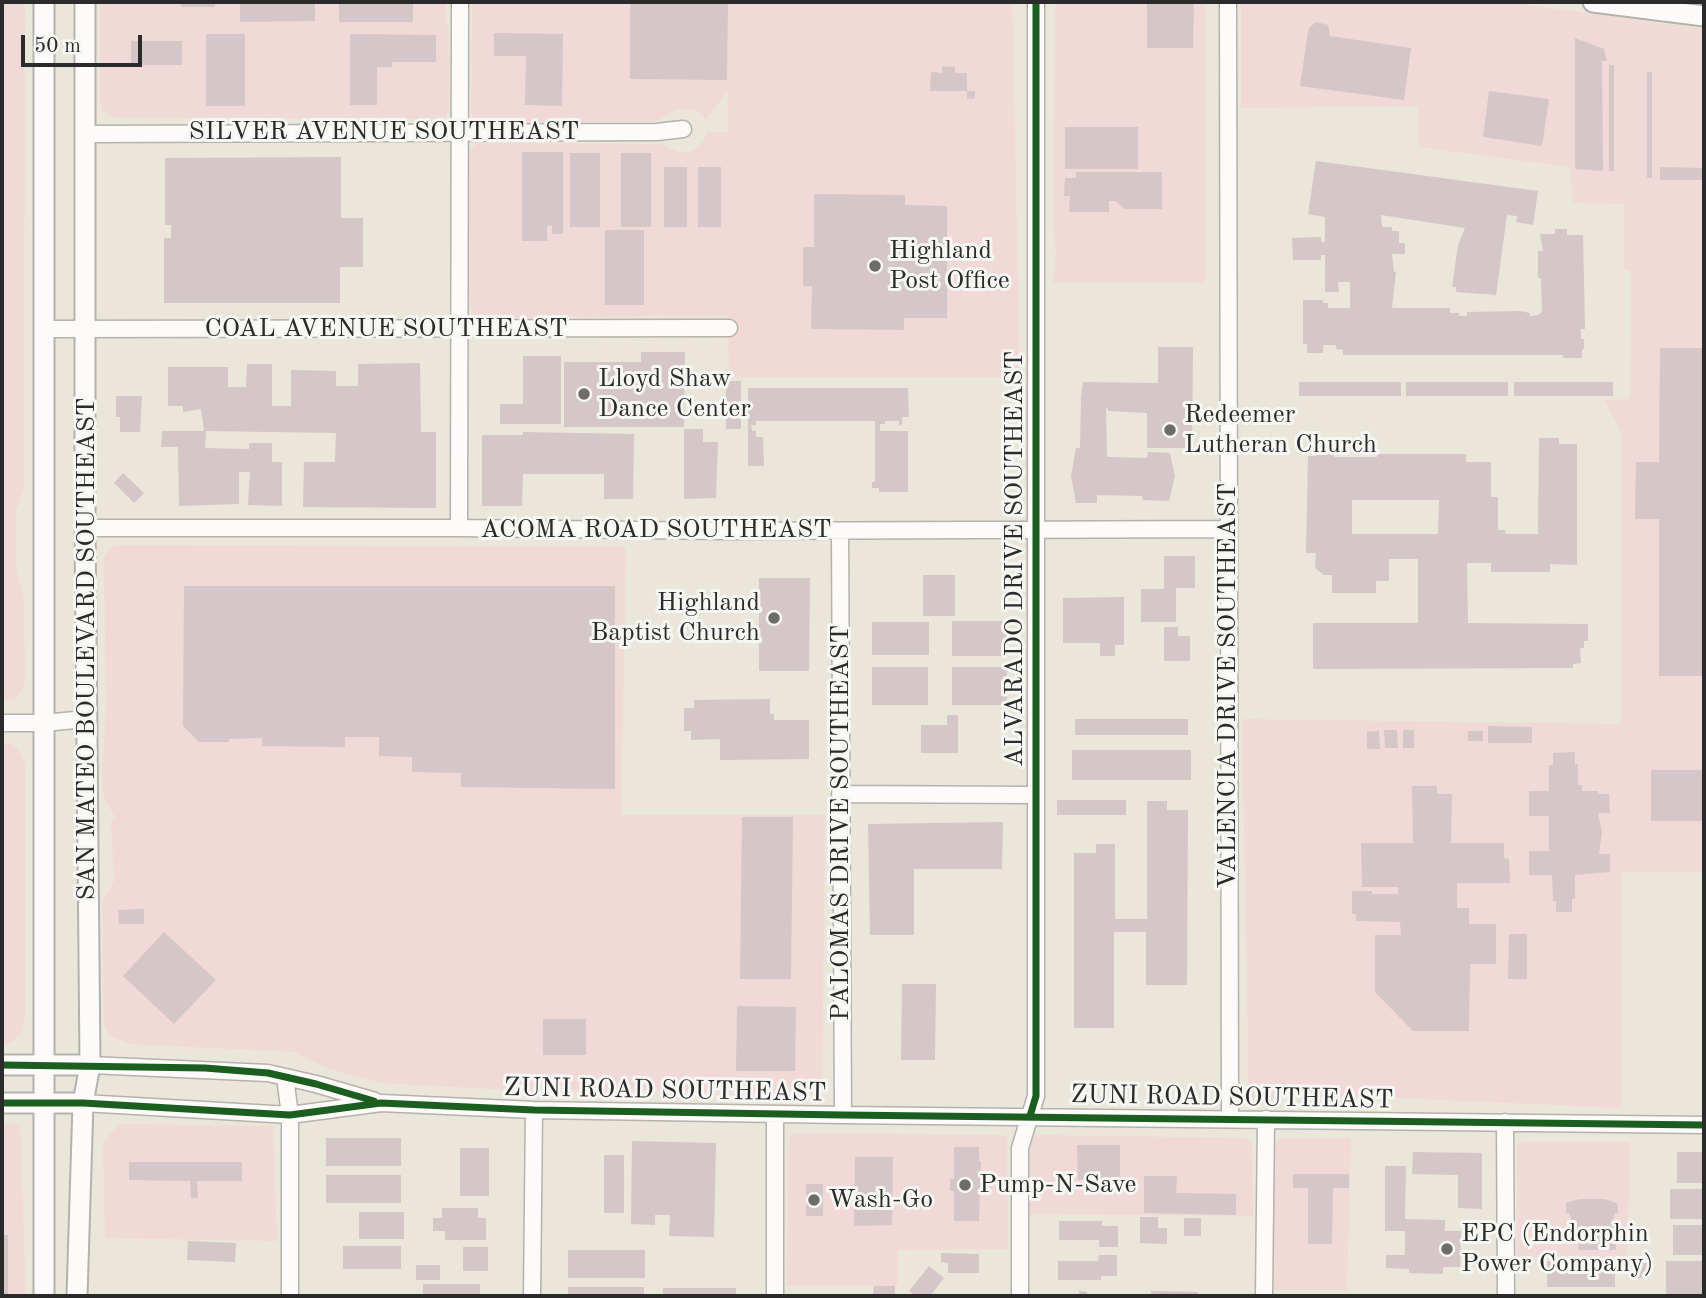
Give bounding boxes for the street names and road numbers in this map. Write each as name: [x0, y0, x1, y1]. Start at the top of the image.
street label: SILVER AVENUE SOUTHEAST: [189, 116, 579, 148]
street label: COAL AVENUE SOUTHEAST: [204, 313, 568, 345]
street label: ALVARADO DRIVE SOUTHEAST: [999, 351, 1031, 767]
street label: SAN MATEO BOULEVARD SOUTHEAST: [71, 398, 103, 900]
street label: VALENCIA DRIVE SOUTHEAST: [1212, 483, 1244, 889]
street label: ACOMA ROAD SOUTHEAST: [480, 514, 832, 546]
street label: PALOMAS DRIVE SOUTHEAST: [825, 625, 857, 1021]
street label: ZUNI ROAD SOUTHEAST: [503, 1073, 827, 1109]
street label: ZUNI ROAD SOUTHEAST: [1070, 1080, 1394, 1116]

